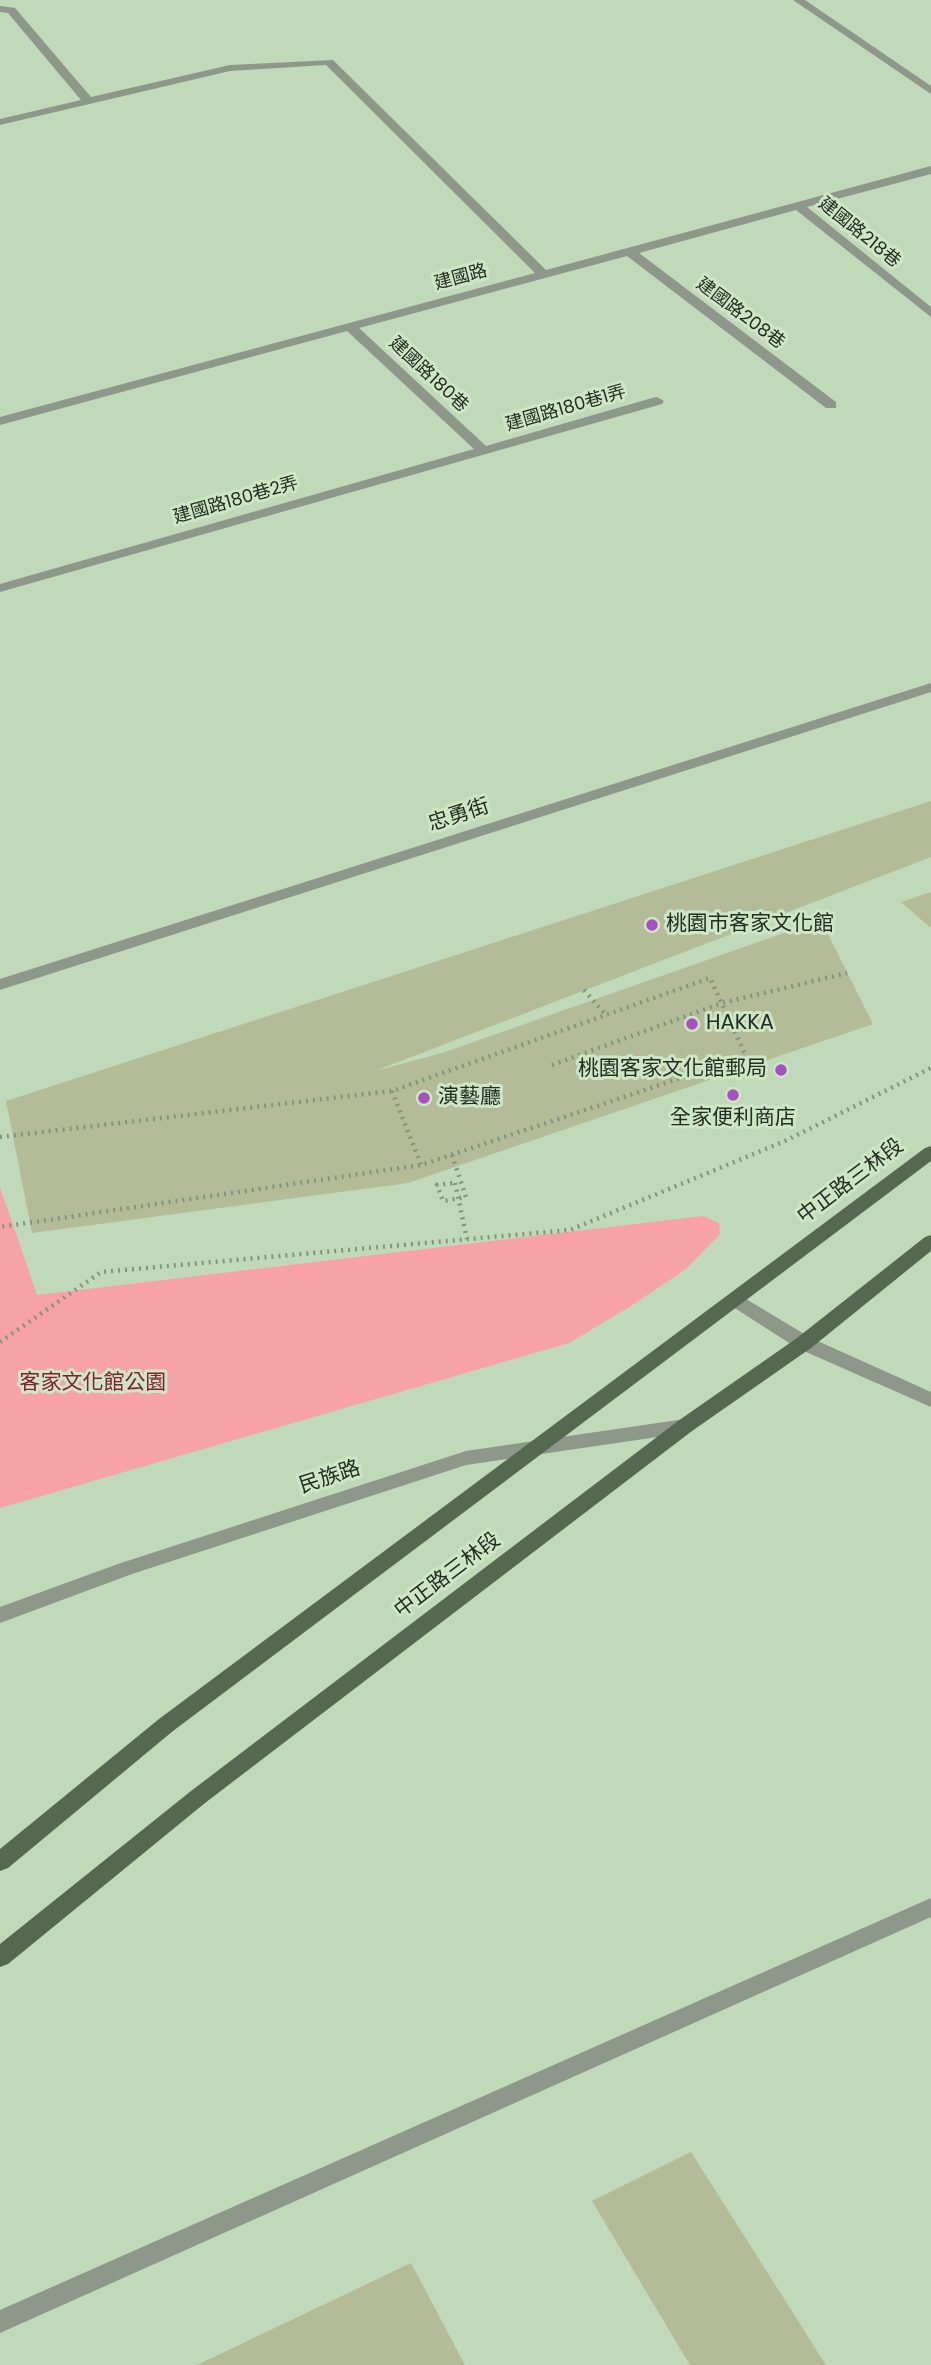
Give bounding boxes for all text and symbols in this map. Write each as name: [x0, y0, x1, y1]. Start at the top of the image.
street label: 建國路218巷: [814, 193, 904, 273]
street label: 建國路: [432, 261, 490, 295]
street label: 建國路208巷: [692, 274, 788, 354]
street label: 建國路180巷: [384, 333, 472, 417]
street label: 建國路180巷1弄: [503, 382, 629, 436]
street label: 建國路180巷2弄: [171, 473, 301, 529]
street label: 忠勇街: [425, 794, 493, 838]
place label: 桃園市客家文化館: [666, 912, 834, 938]
marker: 桃園市客家文化館: [644, 917, 660, 933]
place label: HAKKA: [706, 1011, 774, 1037]
marker: HAKKA: [684, 1016, 700, 1032]
place label: 桃園客家文化館郵局: [578, 1057, 767, 1083]
marker: 桃園客家文化館郵局: [773, 1062, 789, 1078]
place label: 演藝廳: [438, 1085, 501, 1111]
marker: 全家便利商店: [725, 1087, 741, 1103]
marker: 演藝廳: [416, 1090, 432, 1106]
place label: 全家便利商店: [670, 1106, 796, 1132]
street label: 中正路三林段: [793, 1134, 909, 1230]
park label: 客家文化館公園: [20, 1371, 166, 1397]
street label: 民族路: [296, 1456, 364, 1500]
street label: 中正路三林段: [390, 1528, 506, 1624]

